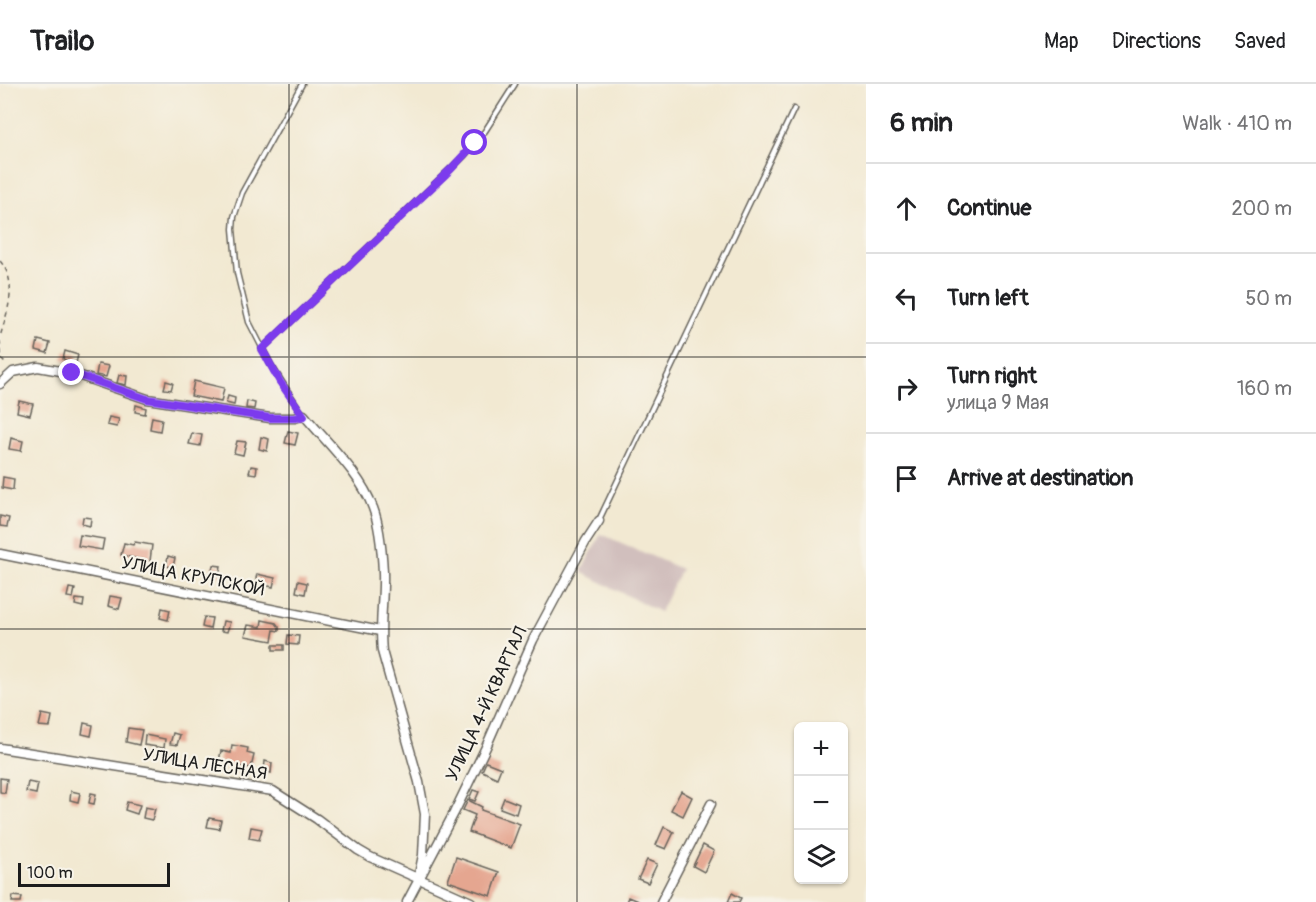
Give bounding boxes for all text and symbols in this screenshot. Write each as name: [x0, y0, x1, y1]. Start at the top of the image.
text: Trailo: [30, 24, 94, 59]
text: Map: [1044, 28, 1079, 55]
text: Directions: [1112, 28, 1201, 55]
text: Saved: [1234, 28, 1286, 55]
text: 6 min: [890, 107, 953, 139]
text: Walk · 410 m: [1182, 111, 1292, 136]
route start: [461, 129, 487, 155]
icon: ahead: [890, 192, 923, 225]
text: Continue: [947, 194, 1031, 222]
text: 200 m: [1231, 196, 1292, 221]
icon: left: [890, 282, 923, 315]
text: Turn left: [947, 284, 1029, 312]
text: 50 m: [1245, 286, 1292, 311]
route end: [58, 359, 84, 385]
text: Turn right: [947, 362, 1037, 390]
icon: right: [890, 372, 923, 405]
text: 160 m: [1237, 376, 1292, 401]
text: улица 9 Мая: [947, 390, 1049, 415]
icon: arrive: [890, 462, 923, 495]
text: Arrive at destination: [947, 464, 1133, 492]
street label: УЛИЦА КРУПСКОЙ: [119, 551, 267, 602]
street label: УЛИЦА 4-Й КВАРТАЛ: [441, 622, 533, 785]
map controls: [794, 722, 848, 884]
button: +: [794, 722, 848, 776]
street label: УЛИЦА ЛЕСНАЯ: [141, 743, 269, 786]
button: −: [794, 776, 848, 830]
button: layers: [794, 830, 848, 884]
scale bar: [18, 860, 170, 888]
text: 100 m: [27, 863, 73, 883]

